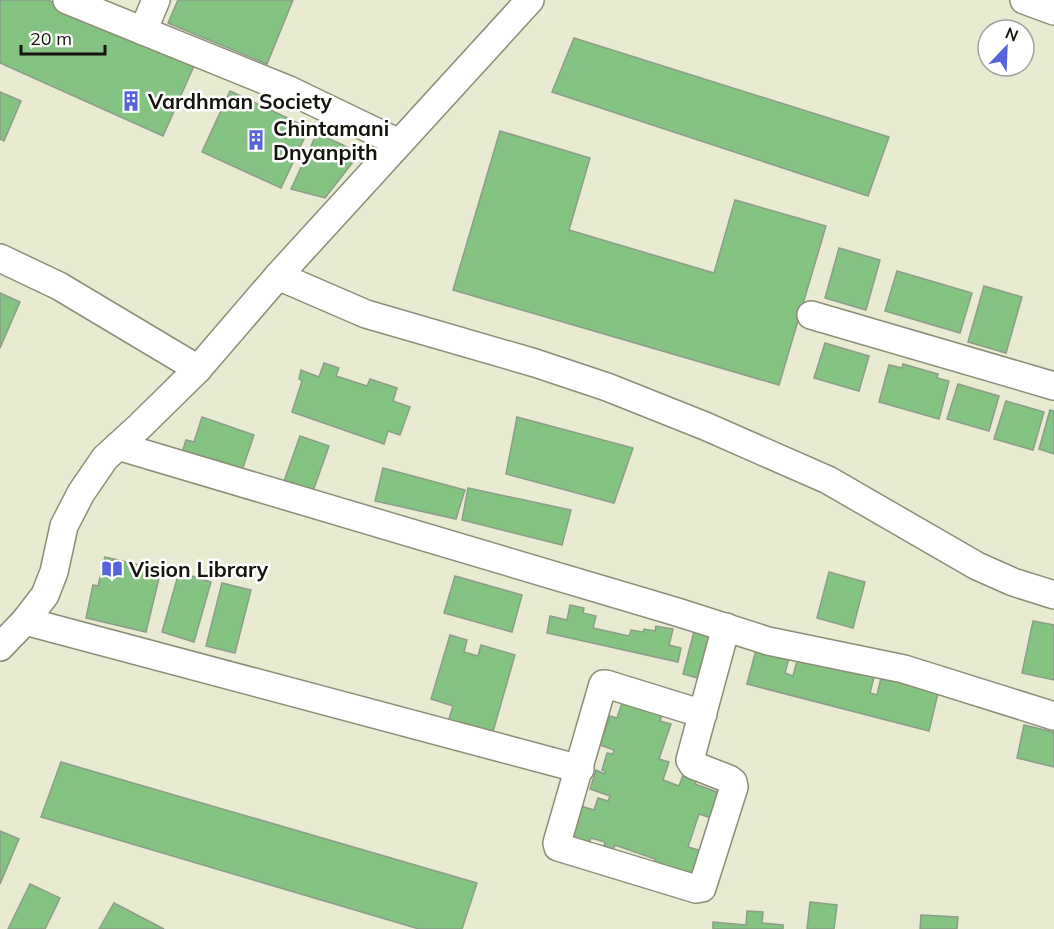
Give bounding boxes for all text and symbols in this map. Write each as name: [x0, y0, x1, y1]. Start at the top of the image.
scale bar: [21, 18, 105, 56]
north arrow: [976, 18, 1036, 78]
text: N: [1002, 23, 1021, 46]
text: 20 m: [30, 27, 72, 50]
place label: Vardhman Society: [147, 88, 333, 114]
building icon: Vardhman Society: [119, 89, 143, 113]
place label: Chintamani Dnyanpith: [273, 115, 389, 165]
building icon: Chintamani Dnyanpith: [244, 128, 268, 152]
place label: Vision Library: [128, 556, 269, 582]
library icon: Vision Library: [100, 557, 124, 581]

